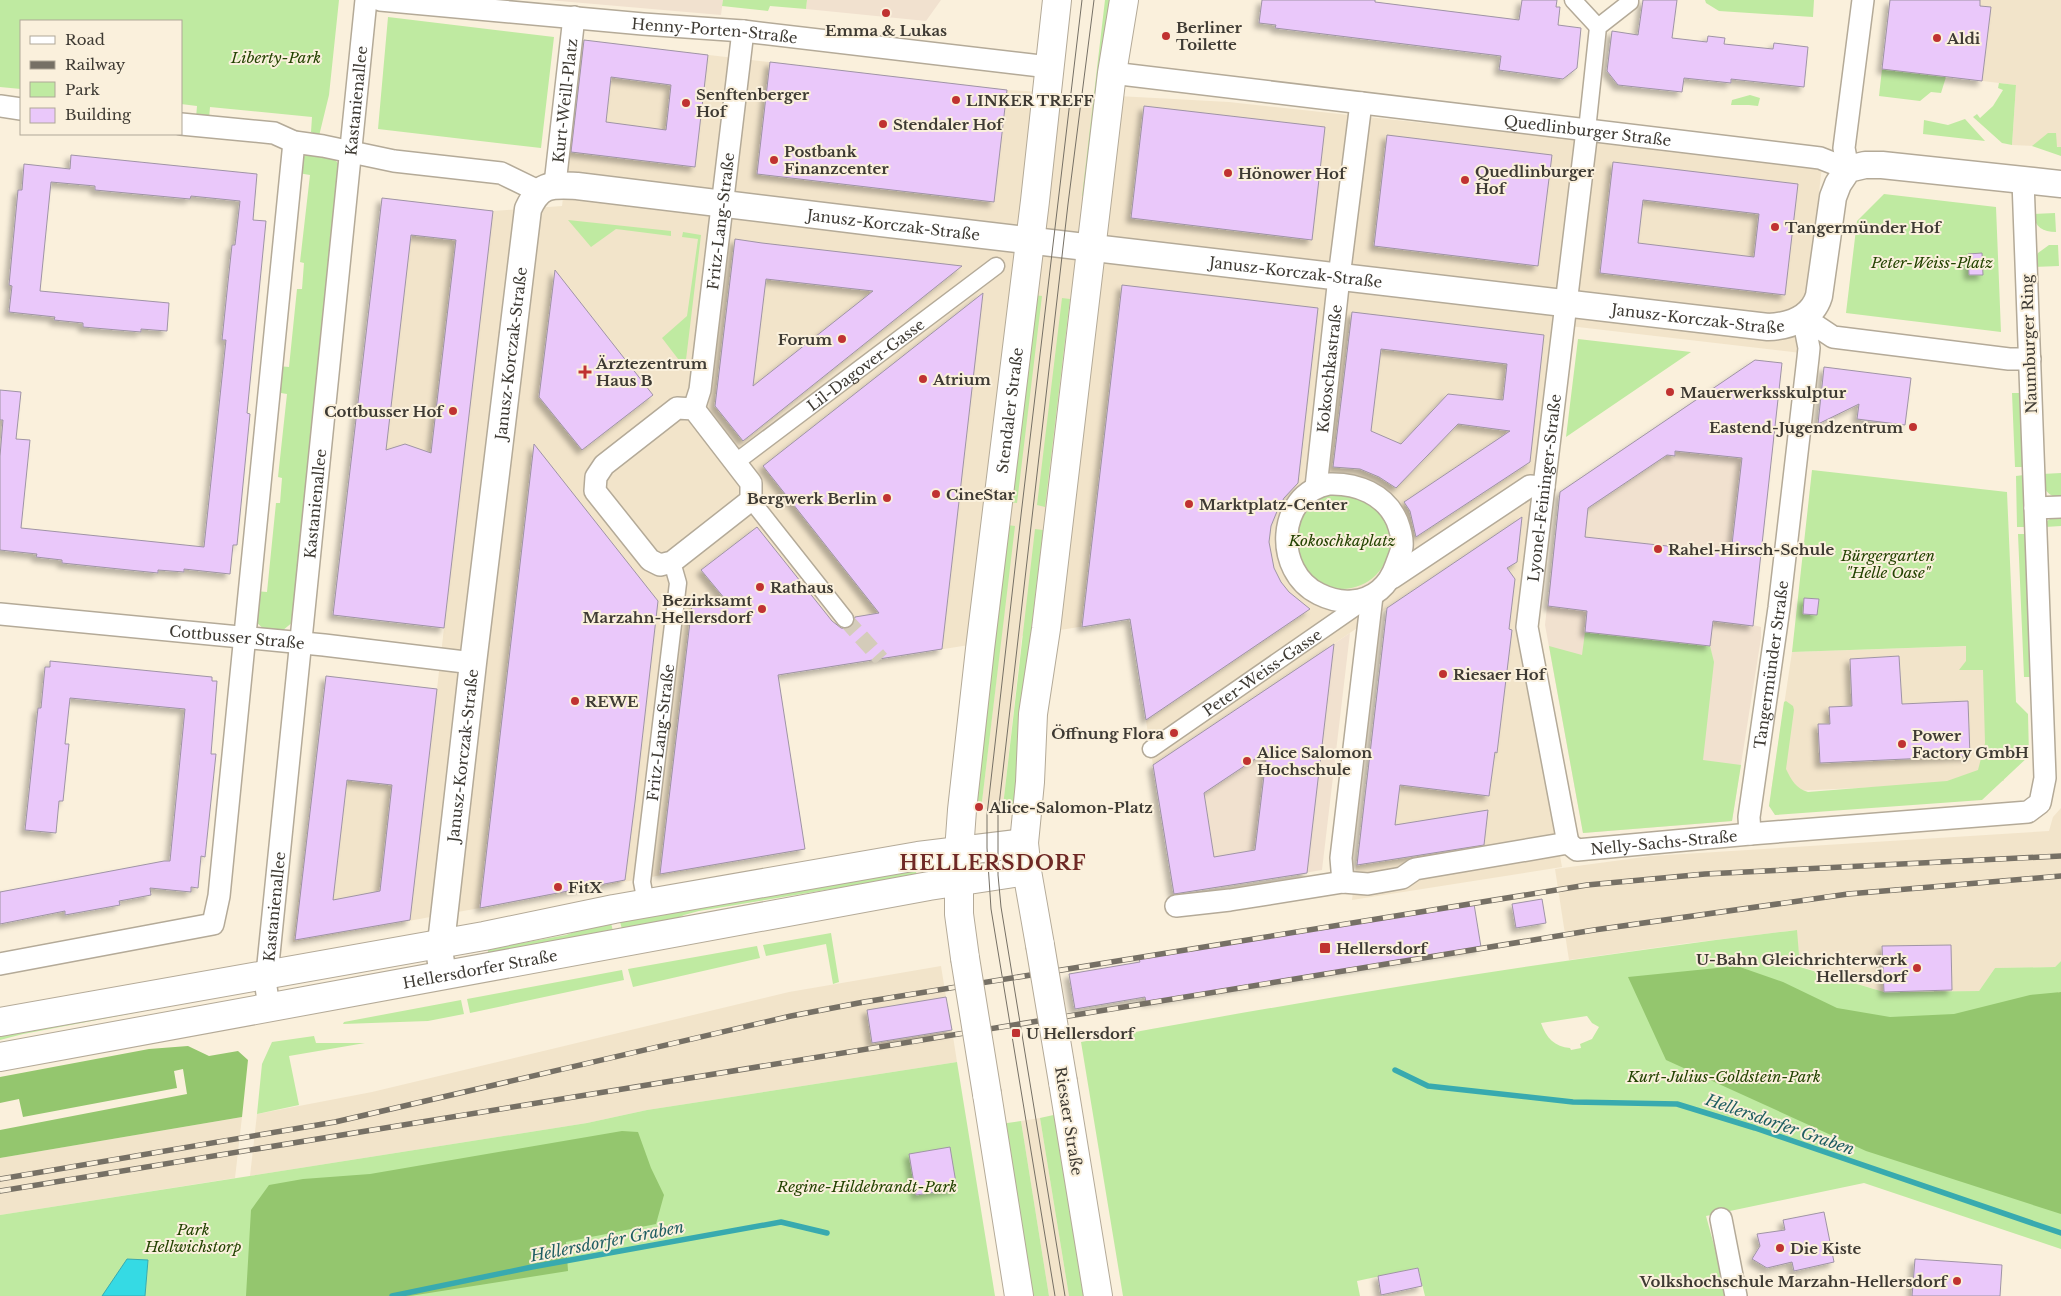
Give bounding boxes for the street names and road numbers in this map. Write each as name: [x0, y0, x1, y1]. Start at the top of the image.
street label: Henny-Porten-Straße: [631, 14, 799, 47]
street label: Kurt-Weill-Platz: [548, 37, 581, 164]
street label: Kastanienallee: [341, 45, 371, 157]
street label: Quedlinburger Straße: [1503, 111, 1672, 150]
street label: Fritz-Lang-Straße: [703, 151, 738, 291]
street label: Janusz-Korczak-Straße: [804, 204, 981, 244]
street label: Janusz-Korczak-Straße: [1206, 252, 1383, 291]
street label: Janusz-Korczak-Straße: [490, 266, 530, 443]
street label: Naumburger Ring: [2017, 273, 2041, 414]
street label: Janusz-Korczak-Straße: [1609, 299, 1786, 337]
street label: Kokoschkastraße: [1312, 303, 1345, 434]
street label: Lil-Dagover-Gasse: [803, 314, 928, 415]
street label: Stendaler Straße: [992, 346, 1026, 474]
street label: Lyonel-Feininger-Straße: [1523, 393, 1565, 583]
street label: Kastanienallee: [300, 448, 330, 560]
street label: Tangermünder Straße: [1749, 579, 1792, 750]
street label: Cottbusser Straße: [168, 621, 306, 653]
street label: Peter-Weiss-Gasse: [1199, 624, 1325, 720]
street label: Fritz-Lang-Straße: [642, 663, 678, 802]
street label: Janusz-Korczak-Straße: [443, 668, 482, 845]
street label: Nelly-Sachs-Straße: [1590, 826, 1738, 858]
street label: Kastanienallee: [259, 851, 289, 963]
street label: Hellersdorfer Straße: [401, 945, 559, 992]
street label: Riesaer Straße: [1051, 1065, 1087, 1177]

